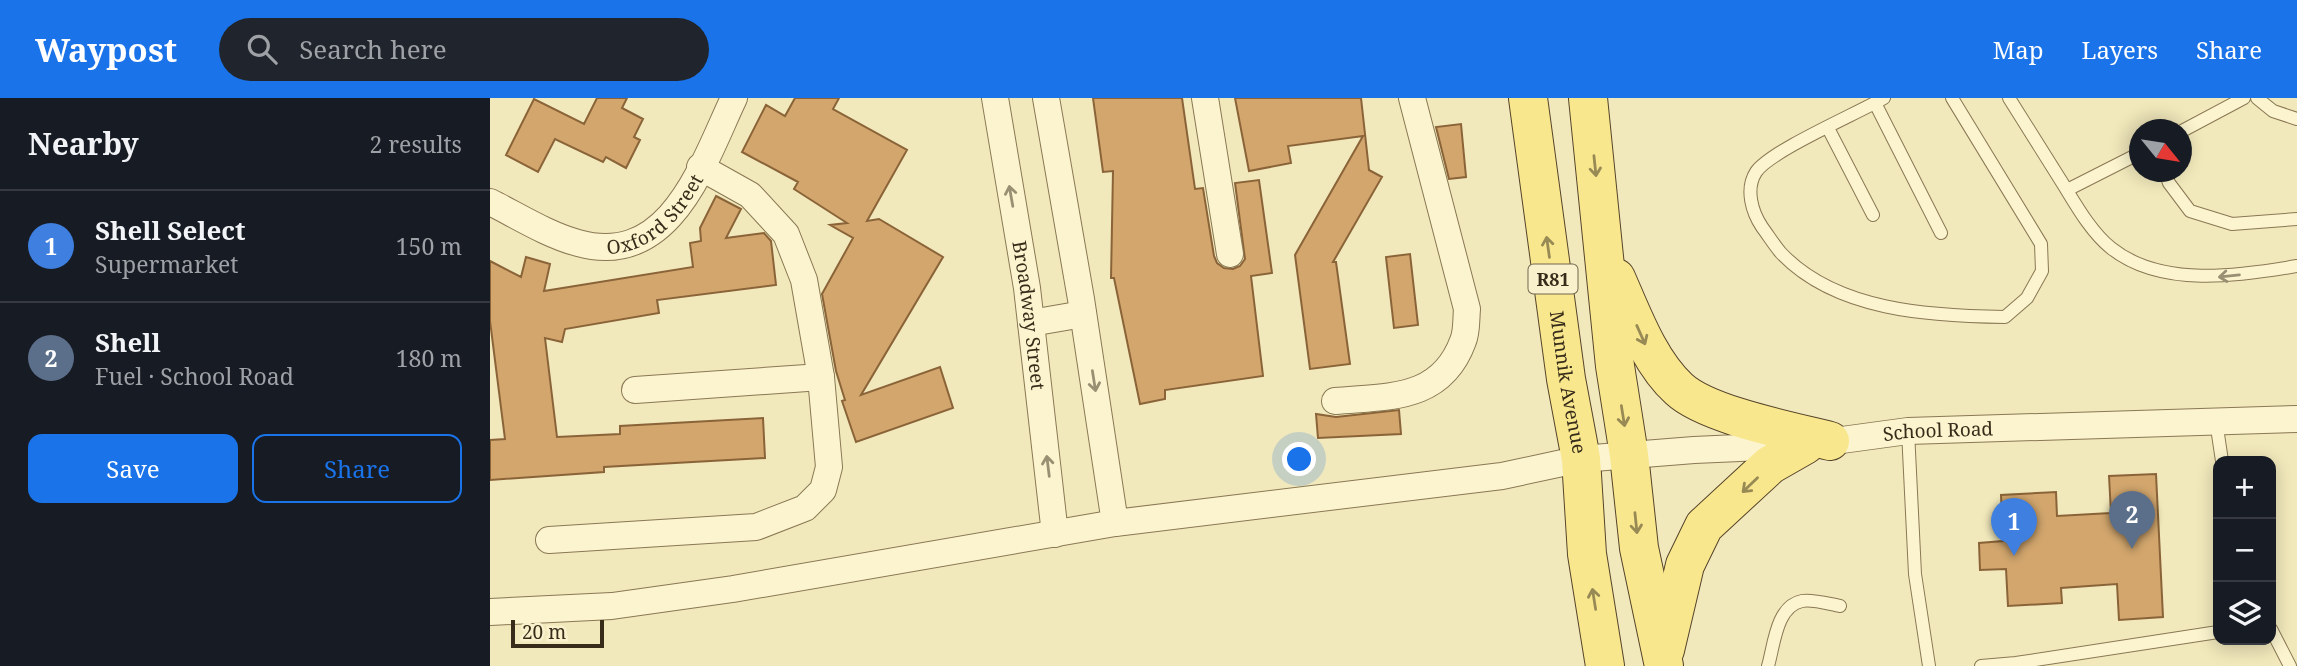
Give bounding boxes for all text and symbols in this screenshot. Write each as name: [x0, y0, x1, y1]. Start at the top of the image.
search box: [219, 18, 709, 81]
text: Waypost: [35, 27, 177, 72]
icon: search: [243, 30, 281, 68]
text: Search here: [299, 31, 447, 67]
text: Map: [1993, 33, 2044, 66]
text: Layers: [2082, 33, 2158, 66]
text: Share: [2196, 33, 2262, 66]
north arrow: [2129, 119, 2192, 182]
text: Nearby: [28, 123, 139, 164]
text: 2 results: [369, 128, 462, 160]
one-way arrow: [1588, 154, 1601, 177]
street label: Oxford Street: [605, 169, 709, 260]
one-way arrow: [1004, 186, 1018, 208]
text: Shell Select: [95, 212, 246, 248]
text: 1: [45, 230, 58, 262]
text: 150 m: [396, 230, 462, 262]
one-way arrow: [1542, 236, 1555, 258]
street label: Broadway Street: [1006, 239, 1052, 392]
text: Supermarket: [95, 248, 238, 280]
road number: R81: [1528, 264, 1578, 294]
one-way arrow: [2219, 269, 2241, 282]
street label: Munnik Avenue: [1544, 309, 1593, 456]
text: Shell: [95, 324, 161, 360]
one-way arrow: [1635, 324, 1649, 345]
text: 2: [45, 342, 58, 374]
text: 180 m: [396, 342, 462, 374]
text: Fuel · School Road: [95, 360, 294, 392]
one-way arrow: [1087, 369, 1100, 392]
one-way arrow: [1616, 404, 1629, 426]
street label: School Road: [1881, 415, 1994, 447]
button: Save: [28, 434, 238, 503]
button: Share: [252, 434, 462, 503]
your location: [1282, 442, 1316, 476]
one-way arrow: [1041, 456, 1054, 478]
map controls: [2213, 456, 2276, 645]
button: +: [2213, 456, 2276, 519]
one-way arrow: [1742, 476, 1759, 493]
pin: 2: [2109, 491, 2155, 549]
pin: 1: [1991, 498, 2037, 556]
one-way arrow: [1630, 511, 1643, 534]
button: −: [2213, 519, 2276, 582]
button: layers: [2213, 582, 2276, 645]
one-way arrow: [1587, 588, 1600, 611]
scale bar: [511, 617, 604, 649]
text: 20 m: [522, 619, 566, 645]

